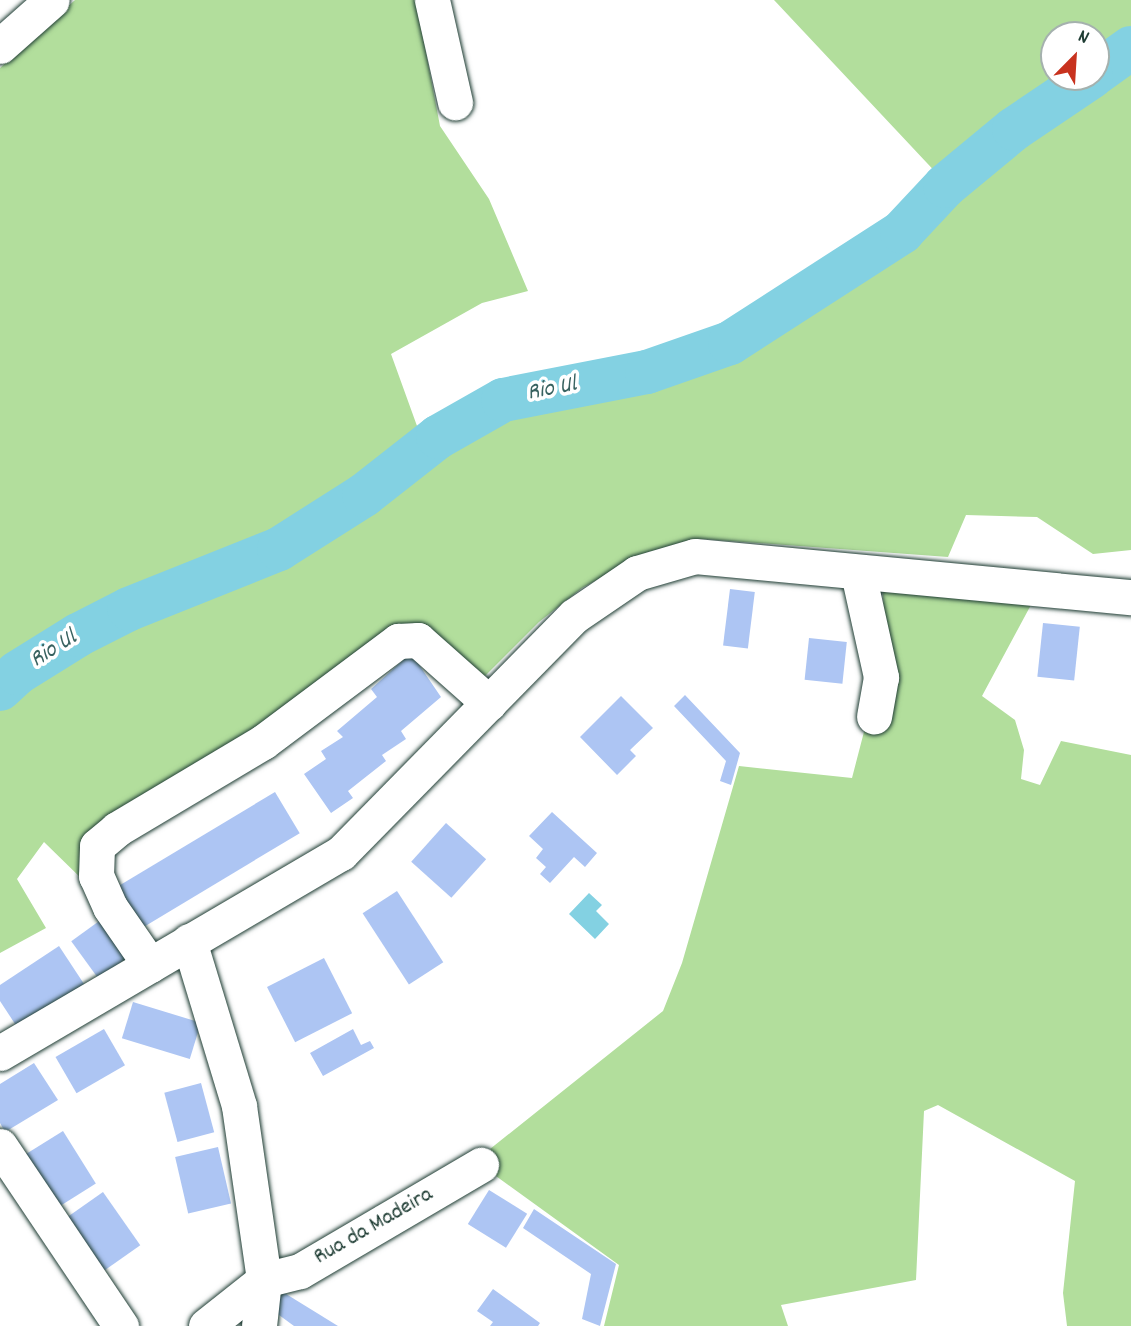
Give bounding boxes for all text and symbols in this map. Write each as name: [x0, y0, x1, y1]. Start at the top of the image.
north arrow: [1040, 21, 1110, 91]
text: N: [1073, 24, 1093, 52]
water label: Rio Ul: [525, 371, 579, 409]
water label: Rio Ul: [25, 625, 83, 675]
street label: Rua da Madeira: [310, 1182, 438, 1272]

